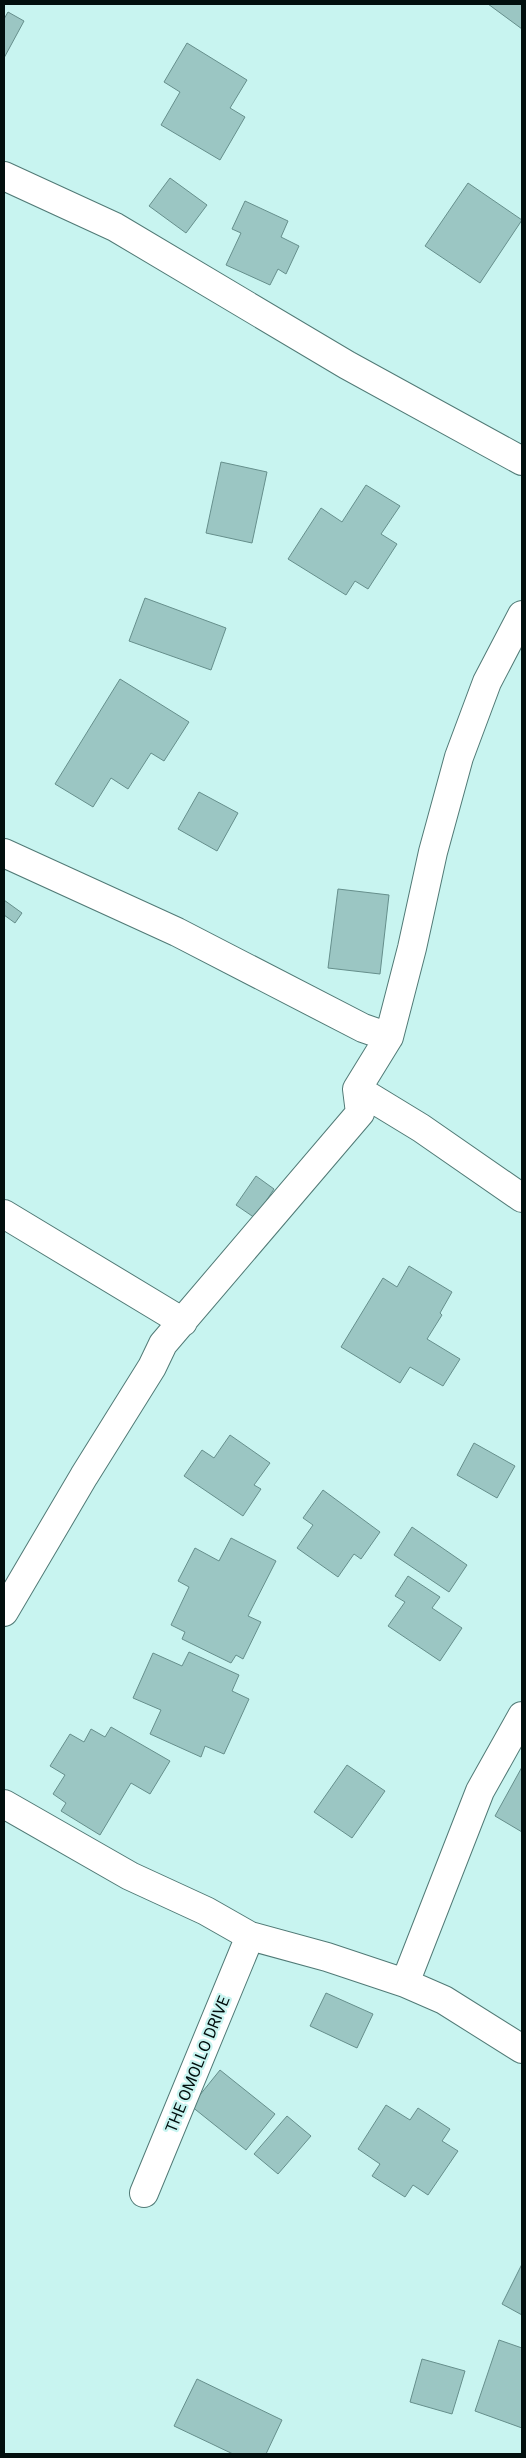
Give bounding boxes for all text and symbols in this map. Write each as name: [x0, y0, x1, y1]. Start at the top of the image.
street label: THE OMOLLO DRIVE: [161, 1993, 234, 2135]

